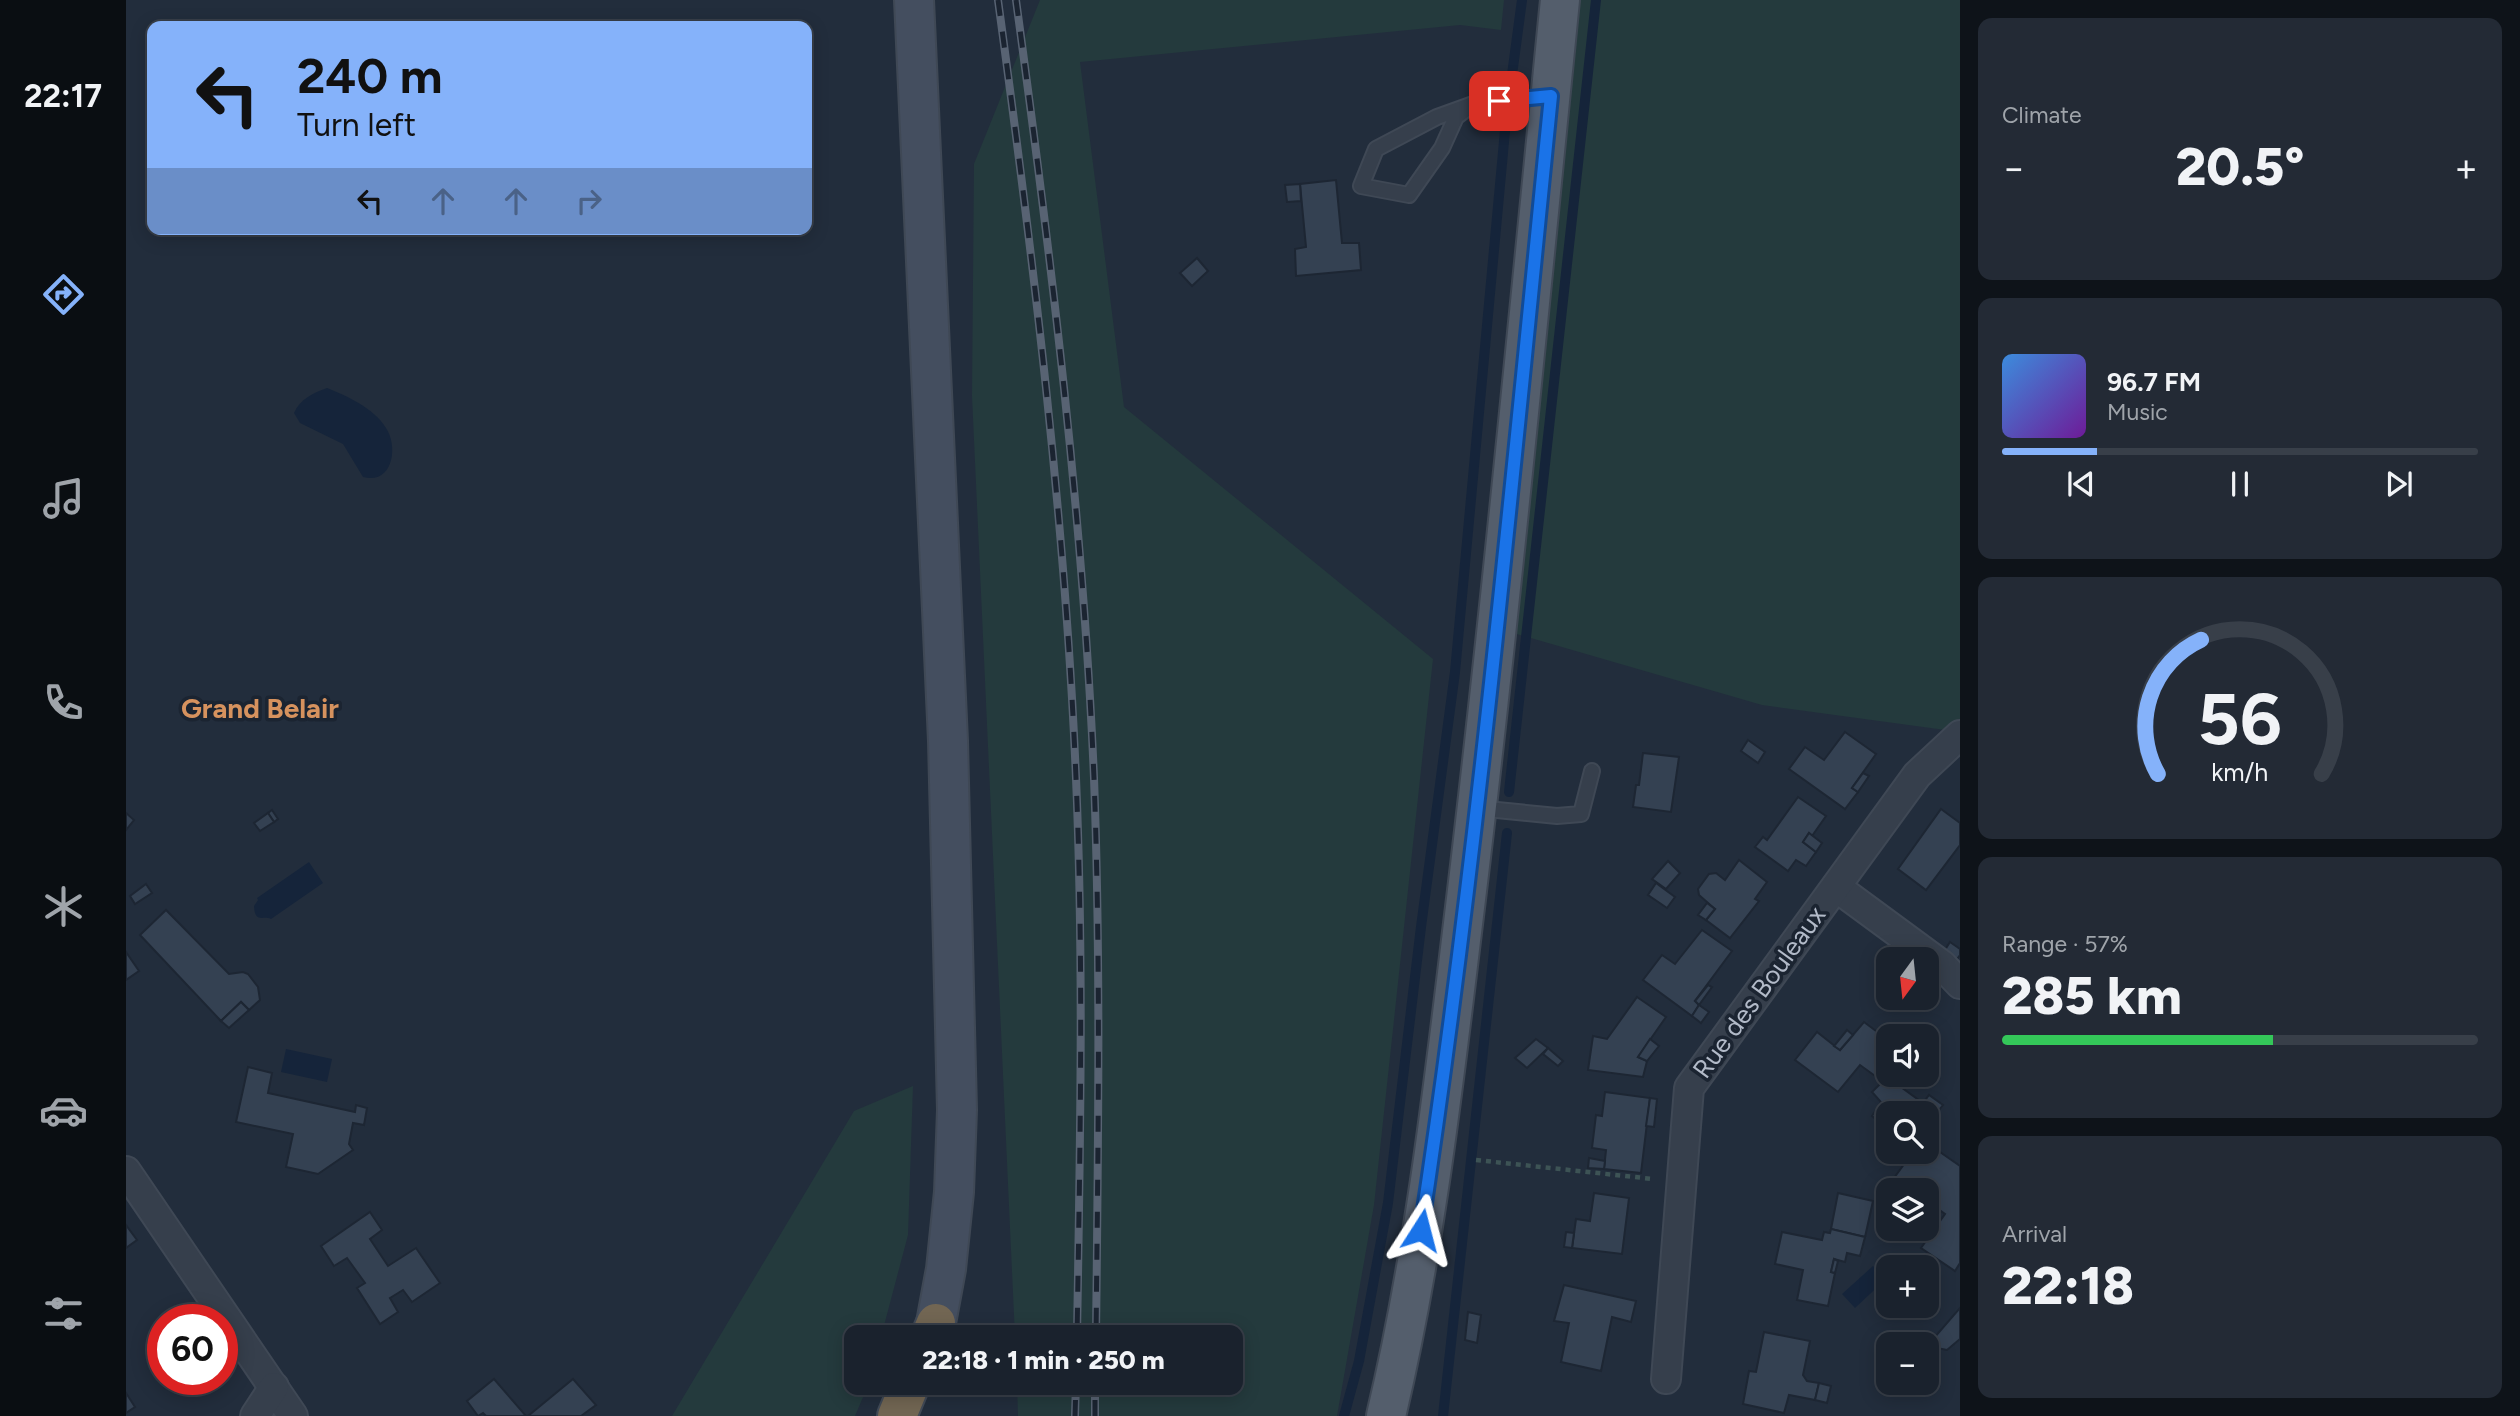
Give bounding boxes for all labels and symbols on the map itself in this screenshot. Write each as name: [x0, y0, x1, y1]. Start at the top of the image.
pin: [1469, 71, 1529, 131]
district label: Grand Belair: [181, 691, 339, 725]
street label: Rue des Bouleaux: [1686, 899, 1833, 1084]
north arrow: [1876, 947, 1939, 1010]
position arrow: [1384, 1193, 1458, 1267]
speed limit sign: 60: [147, 1304, 238, 1395]

